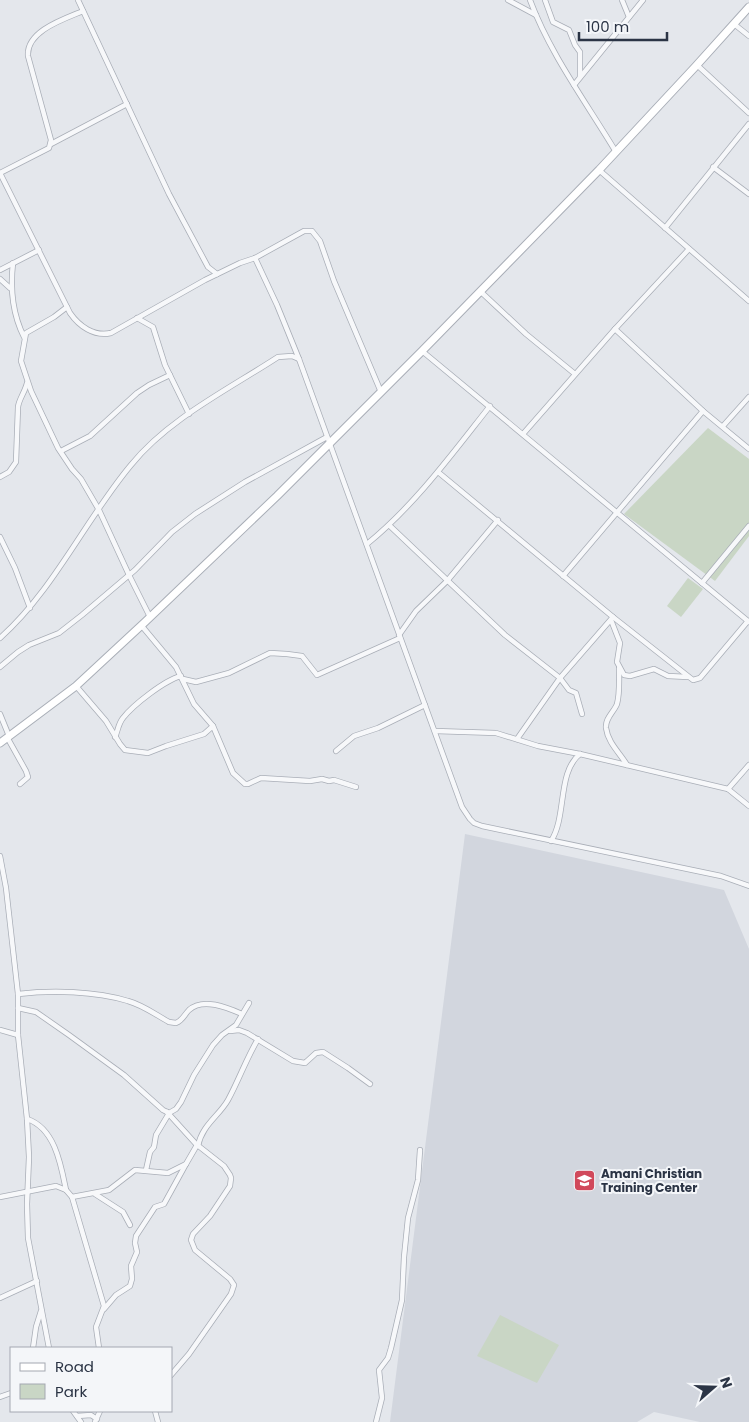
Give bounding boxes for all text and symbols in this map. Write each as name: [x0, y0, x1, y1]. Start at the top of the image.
scale bar: [579, 10, 666, 42]
text: 100 m: [586, 16, 629, 37]
place label: Amani Christian Training Center: [601, 1165, 702, 1196]
school or university icon: Amani Christian Training Center: [573, 1168, 597, 1192]
legend: [10, 1347, 172, 1412]
text: Road: [55, 1356, 94, 1377]
north arrow: [689, 1362, 739, 1412]
text: N: [715, 1374, 737, 1391]
text: Park: [55, 1381, 87, 1402]

